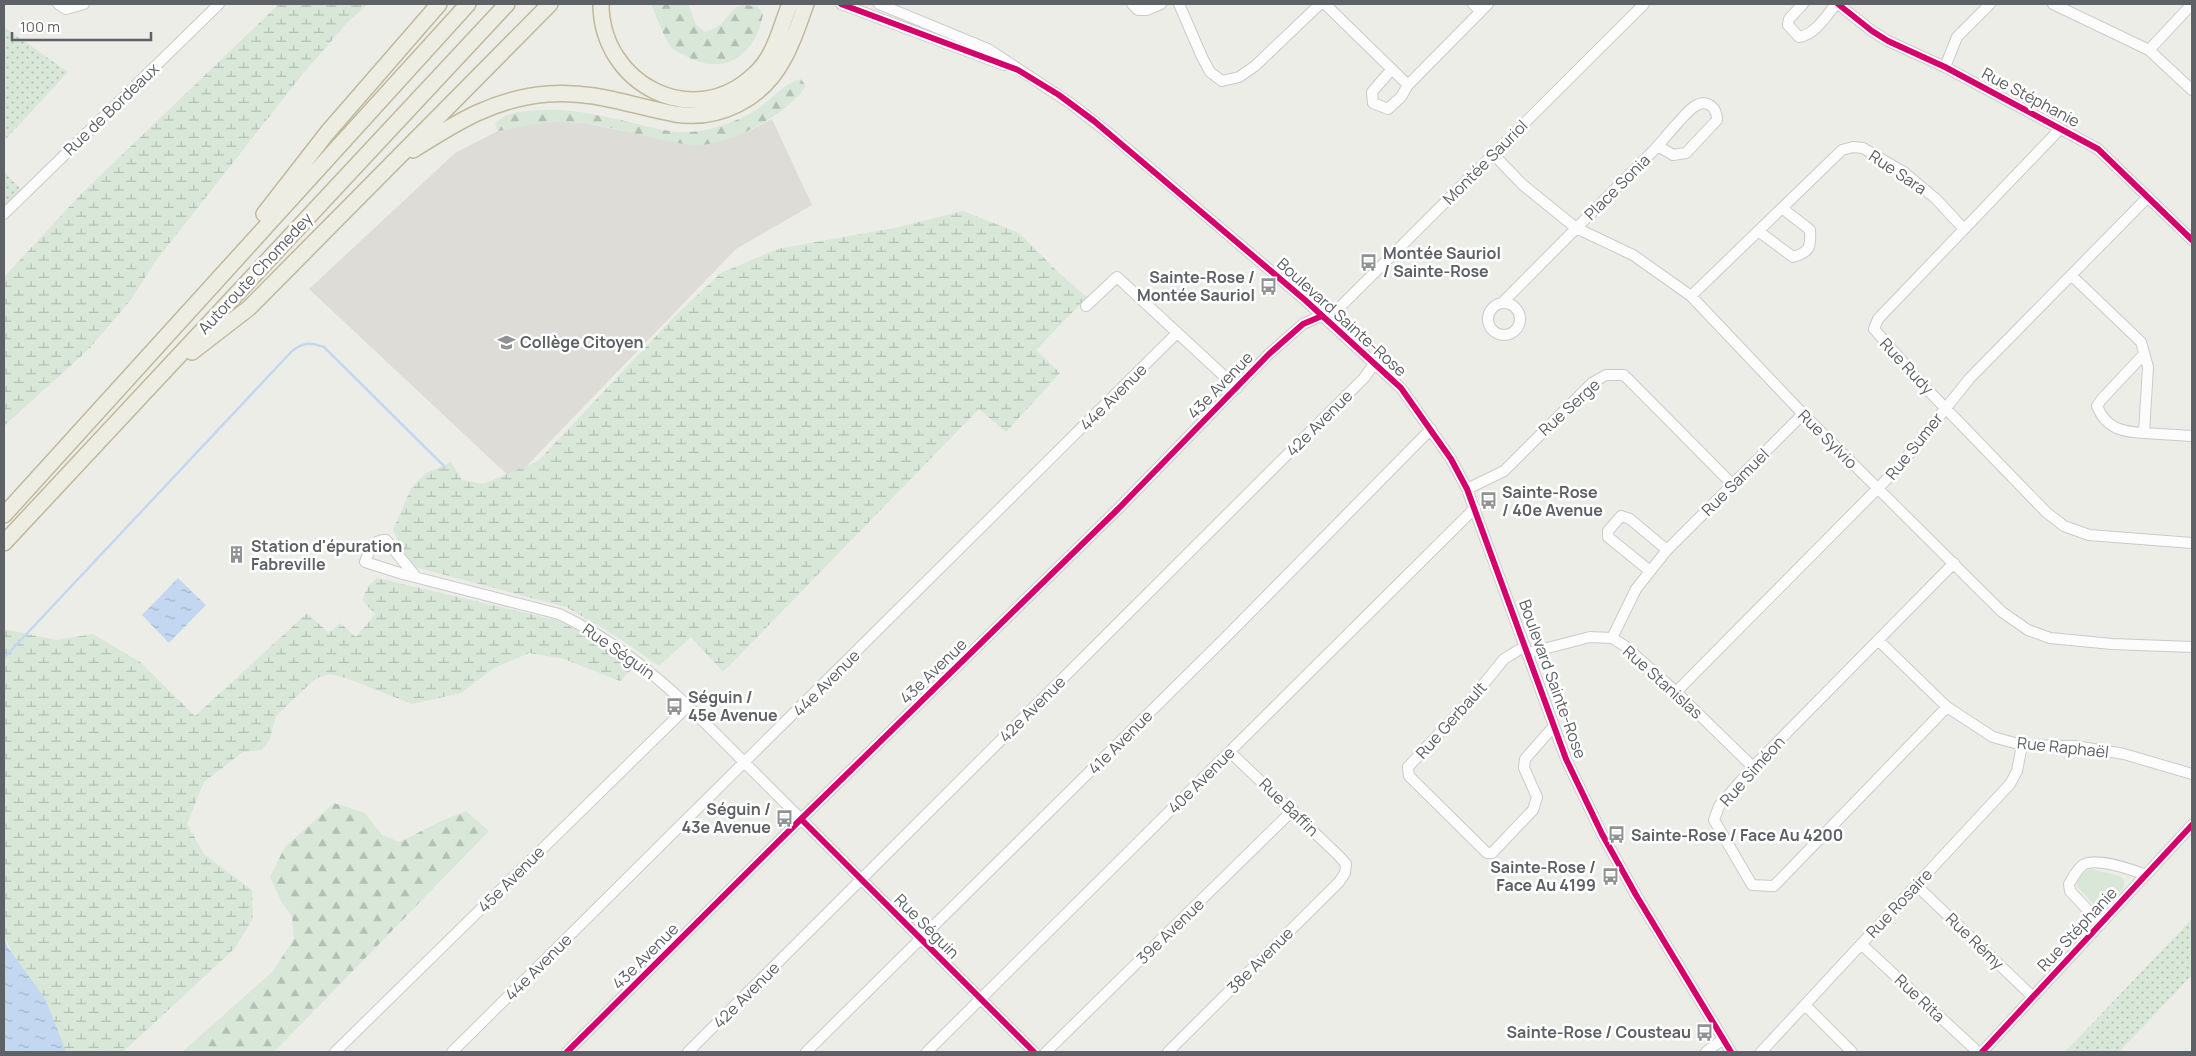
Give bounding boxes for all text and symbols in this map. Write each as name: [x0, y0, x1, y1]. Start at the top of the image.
scale bar: [12, 10, 151, 42]
text: 100 m: [20, 16, 60, 37]
street label: Rue de Bordeaux: [59, 57, 164, 160]
street label: Rue Stéphanie: [1978, 62, 2084, 132]
street label: Montée Sauriol: [1438, 115, 1532, 209]
street label: Rue Sara: [1865, 145, 1931, 199]
street label: Place Sonia: [1579, 149, 1655, 225]
street label: Autoroute Chomedey: [193, 207, 318, 339]
place label: Montée Sauriol / Sainte-Rose: [1383, 242, 1501, 282]
bus stop icon: Montée Sauriol / Sainte-Rose: [1359, 252, 1379, 272]
street label: Boulevard Sainte-Rose: [1272, 253, 1412, 381]
place label: Sainte-Rose / Montée Sauriol: [1137, 266, 1255, 306]
bus stop icon: Sainte-Rose / Montée Sauriol: [1259, 276, 1279, 296]
place label: Collège Citoyen: [520, 331, 643, 353]
school or university icon: Collège Citoyen: [496, 332, 516, 352]
street label: Rue Rudy: [1875, 333, 1939, 399]
street label: 43e Avenue: [1182, 347, 1258, 423]
street label: 44e Avenue: [1075, 359, 1151, 435]
street label: Rue Serge: [1534, 374, 1604, 440]
street label: 42e Avenue: [1281, 385, 1357, 461]
street label: Rue Sylvio: [1794, 405, 1862, 473]
street label: Rue Sumer: [1880, 408, 1948, 484]
street label: Rue Samuel: [1696, 443, 1774, 521]
place label: Sainte-Rose / 40e Avenue: [1502, 481, 1603, 521]
bus stop icon: Sainte-Rose / 40e Avenue: [1478, 491, 1498, 511]
place label: Station d'épuration Fabreville: [251, 535, 402, 575]
building icon: Station d'épuration Fabreville: [227, 545, 247, 565]
street label: Boulevard Sainte-Rose: [1514, 596, 1592, 762]
street label: Rue Séguin: [578, 618, 660, 684]
street label: 43e Avenue: [895, 633, 971, 709]
street label: Rue Stanislas: [1618, 640, 1708, 724]
street label: 44e Avenue: [788, 645, 864, 721]
street label: 42e Avenue: [994, 671, 1070, 747]
street label: Rue Gerbault: [1411, 677, 1491, 763]
place label: Séguin / 45e Avenue: [688, 686, 778, 726]
bus stop icon: Séguin / 45e Avenue: [664, 696, 684, 716]
street label: 41e Avenue: [1083, 705, 1157, 779]
street label: Rue Siméon: [1715, 731, 1789, 811]
street label: Rue Raphaël: [2016, 731, 2110, 763]
street label: 40e Avenue: [1163, 742, 1239, 818]
street label: Rue Baffin: [1254, 773, 1324, 841]
place label: Séguin / 43e Avenue: [681, 798, 771, 838]
bus stop icon: Séguin / 43e Avenue: [775, 808, 795, 828]
place label: Sainte-Rose / Face Au 4200: [1631, 824, 1843, 846]
bus stop icon: Sainte-Rose / Face Au 4200: [1607, 825, 1627, 845]
street label: 45e Avenue: [473, 841, 549, 917]
place label: Sainte-Rose / Face Au 4199: [1490, 856, 1596, 896]
street label: Rue Rosaire: [1861, 863, 1937, 943]
bus stop icon: Sainte-Rose / Face Au 4199: [1600, 866, 1620, 886]
street label: Rue Stéphanie: [2032, 882, 2122, 976]
street label: Rue Séguin: [890, 889, 964, 963]
street label: 39e Avenue: [1131, 893, 1209, 969]
street label: Rue Rémy: [1941, 908, 2009, 975]
street label: 43e Avenue: [607, 918, 683, 994]
street label: 38e Avenue: [1222, 922, 1298, 998]
street label: 44e Avenue: [500, 929, 576, 1005]
street label: 42e Avenue: [708, 957, 784, 1033]
street label: Rue Rita: [1890, 969, 1950, 1027]
place label: Sainte-Rose / Cousteau: [1506, 1021, 1691, 1043]
bus stop icon: Sainte-Rose / Cousteau: [1695, 1022, 1715, 1042]

